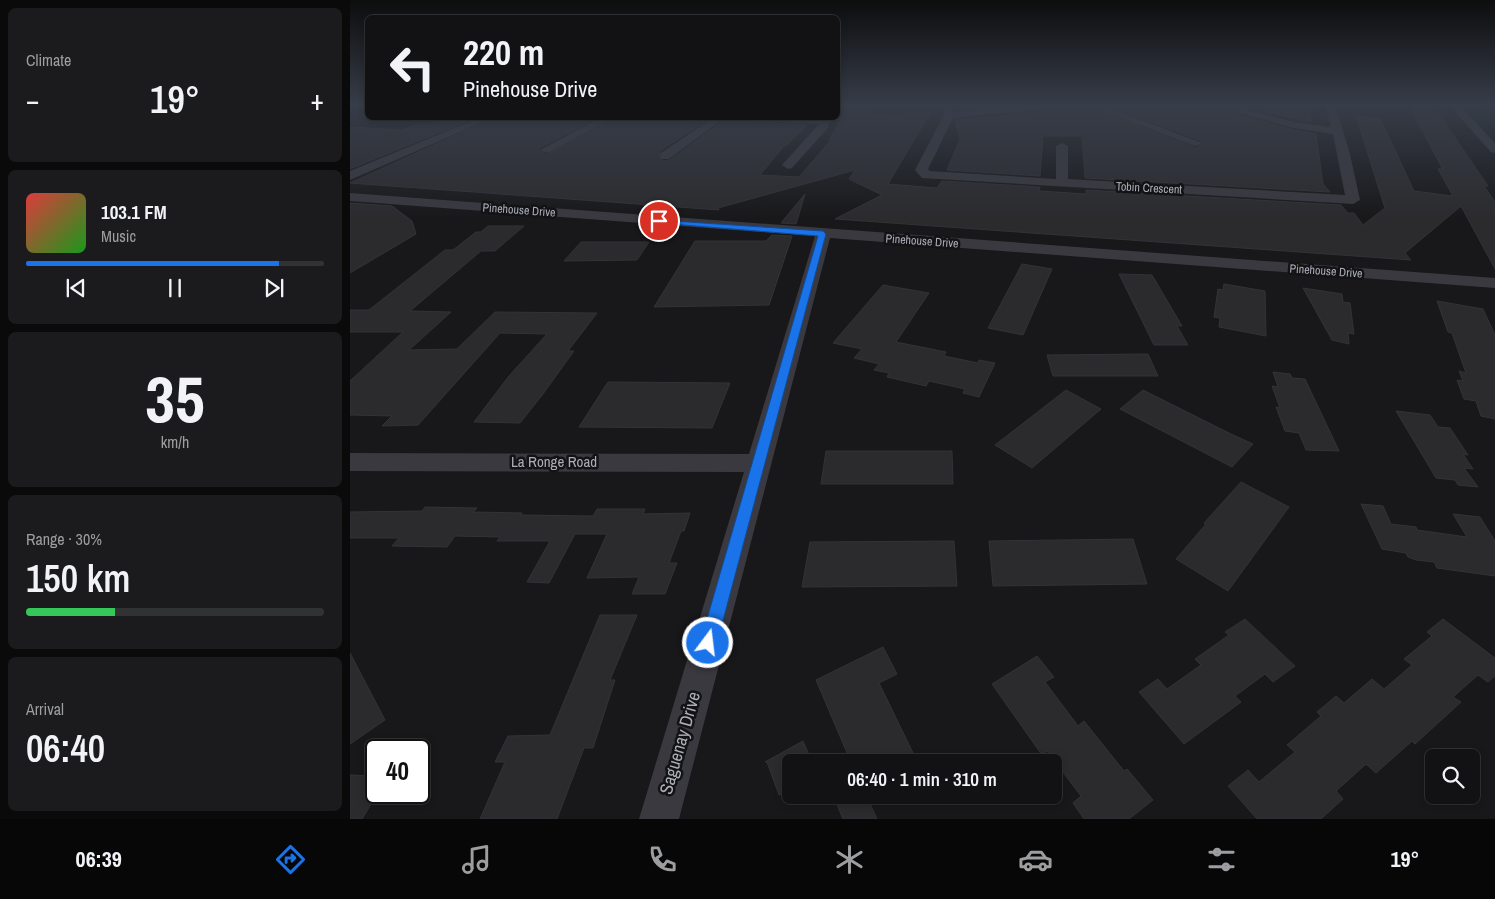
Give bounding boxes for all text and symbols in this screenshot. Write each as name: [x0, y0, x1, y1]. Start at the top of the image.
text: 220 m: [463, 29, 544, 76]
icon: left: [380, 35, 445, 100]
text: Climate: [26, 49, 71, 71]
text: 19°: [150, 74, 200, 125]
text: Pinehouse Drive: [463, 74, 597, 104]
text: −: [26, 81, 39, 119]
text: +: [311, 81, 324, 119]
street label: Tobin Crescent: [1116, 178, 1183, 198]
text: 103.1 FM: [101, 199, 167, 225]
street label: Pinehouse Drive: [482, 199, 556, 221]
pin: [638, 200, 680, 242]
icon: arrive: [645, 207, 673, 235]
text: Music: [101, 225, 136, 247]
street label: Pinehouse Drive: [885, 230, 959, 252]
street label: Pinehouse Drive: [1289, 260, 1363, 282]
icon: previous: [62, 274, 90, 302]
icon: pause: [161, 274, 189, 302]
icon: next: [260, 274, 288, 302]
text: 35: [145, 355, 205, 442]
text: km/h: [161, 431, 189, 453]
street label: La Ronge Road: [511, 451, 597, 472]
text: Range · 30%: [26, 528, 102, 550]
text: 150 km: [26, 553, 130, 604]
position arrow: [681, 616, 733, 668]
street label: Saguenay Drive: [653, 689, 706, 797]
text: Arrival: [26, 698, 64, 720]
text: 06:40: [26, 723, 105, 774]
speed limit sign: 40: [365, 739, 430, 804]
map controls: [1425, 749, 1480, 804]
button: search: [1425, 749, 1480, 804]
text: 06:40 · 1 min · 310 m: [847, 766, 997, 792]
icon: directions: [273, 842, 308, 877]
icon: music: [459, 842, 494, 877]
icon: phone: [645, 842, 680, 877]
icon: climate: [832, 842, 867, 877]
icon: car: [1018, 842, 1053, 877]
icon: filters: [1204, 842, 1239, 877]
text: 06:39: [76, 844, 122, 874]
text: 19°: [1390, 844, 1419, 874]

